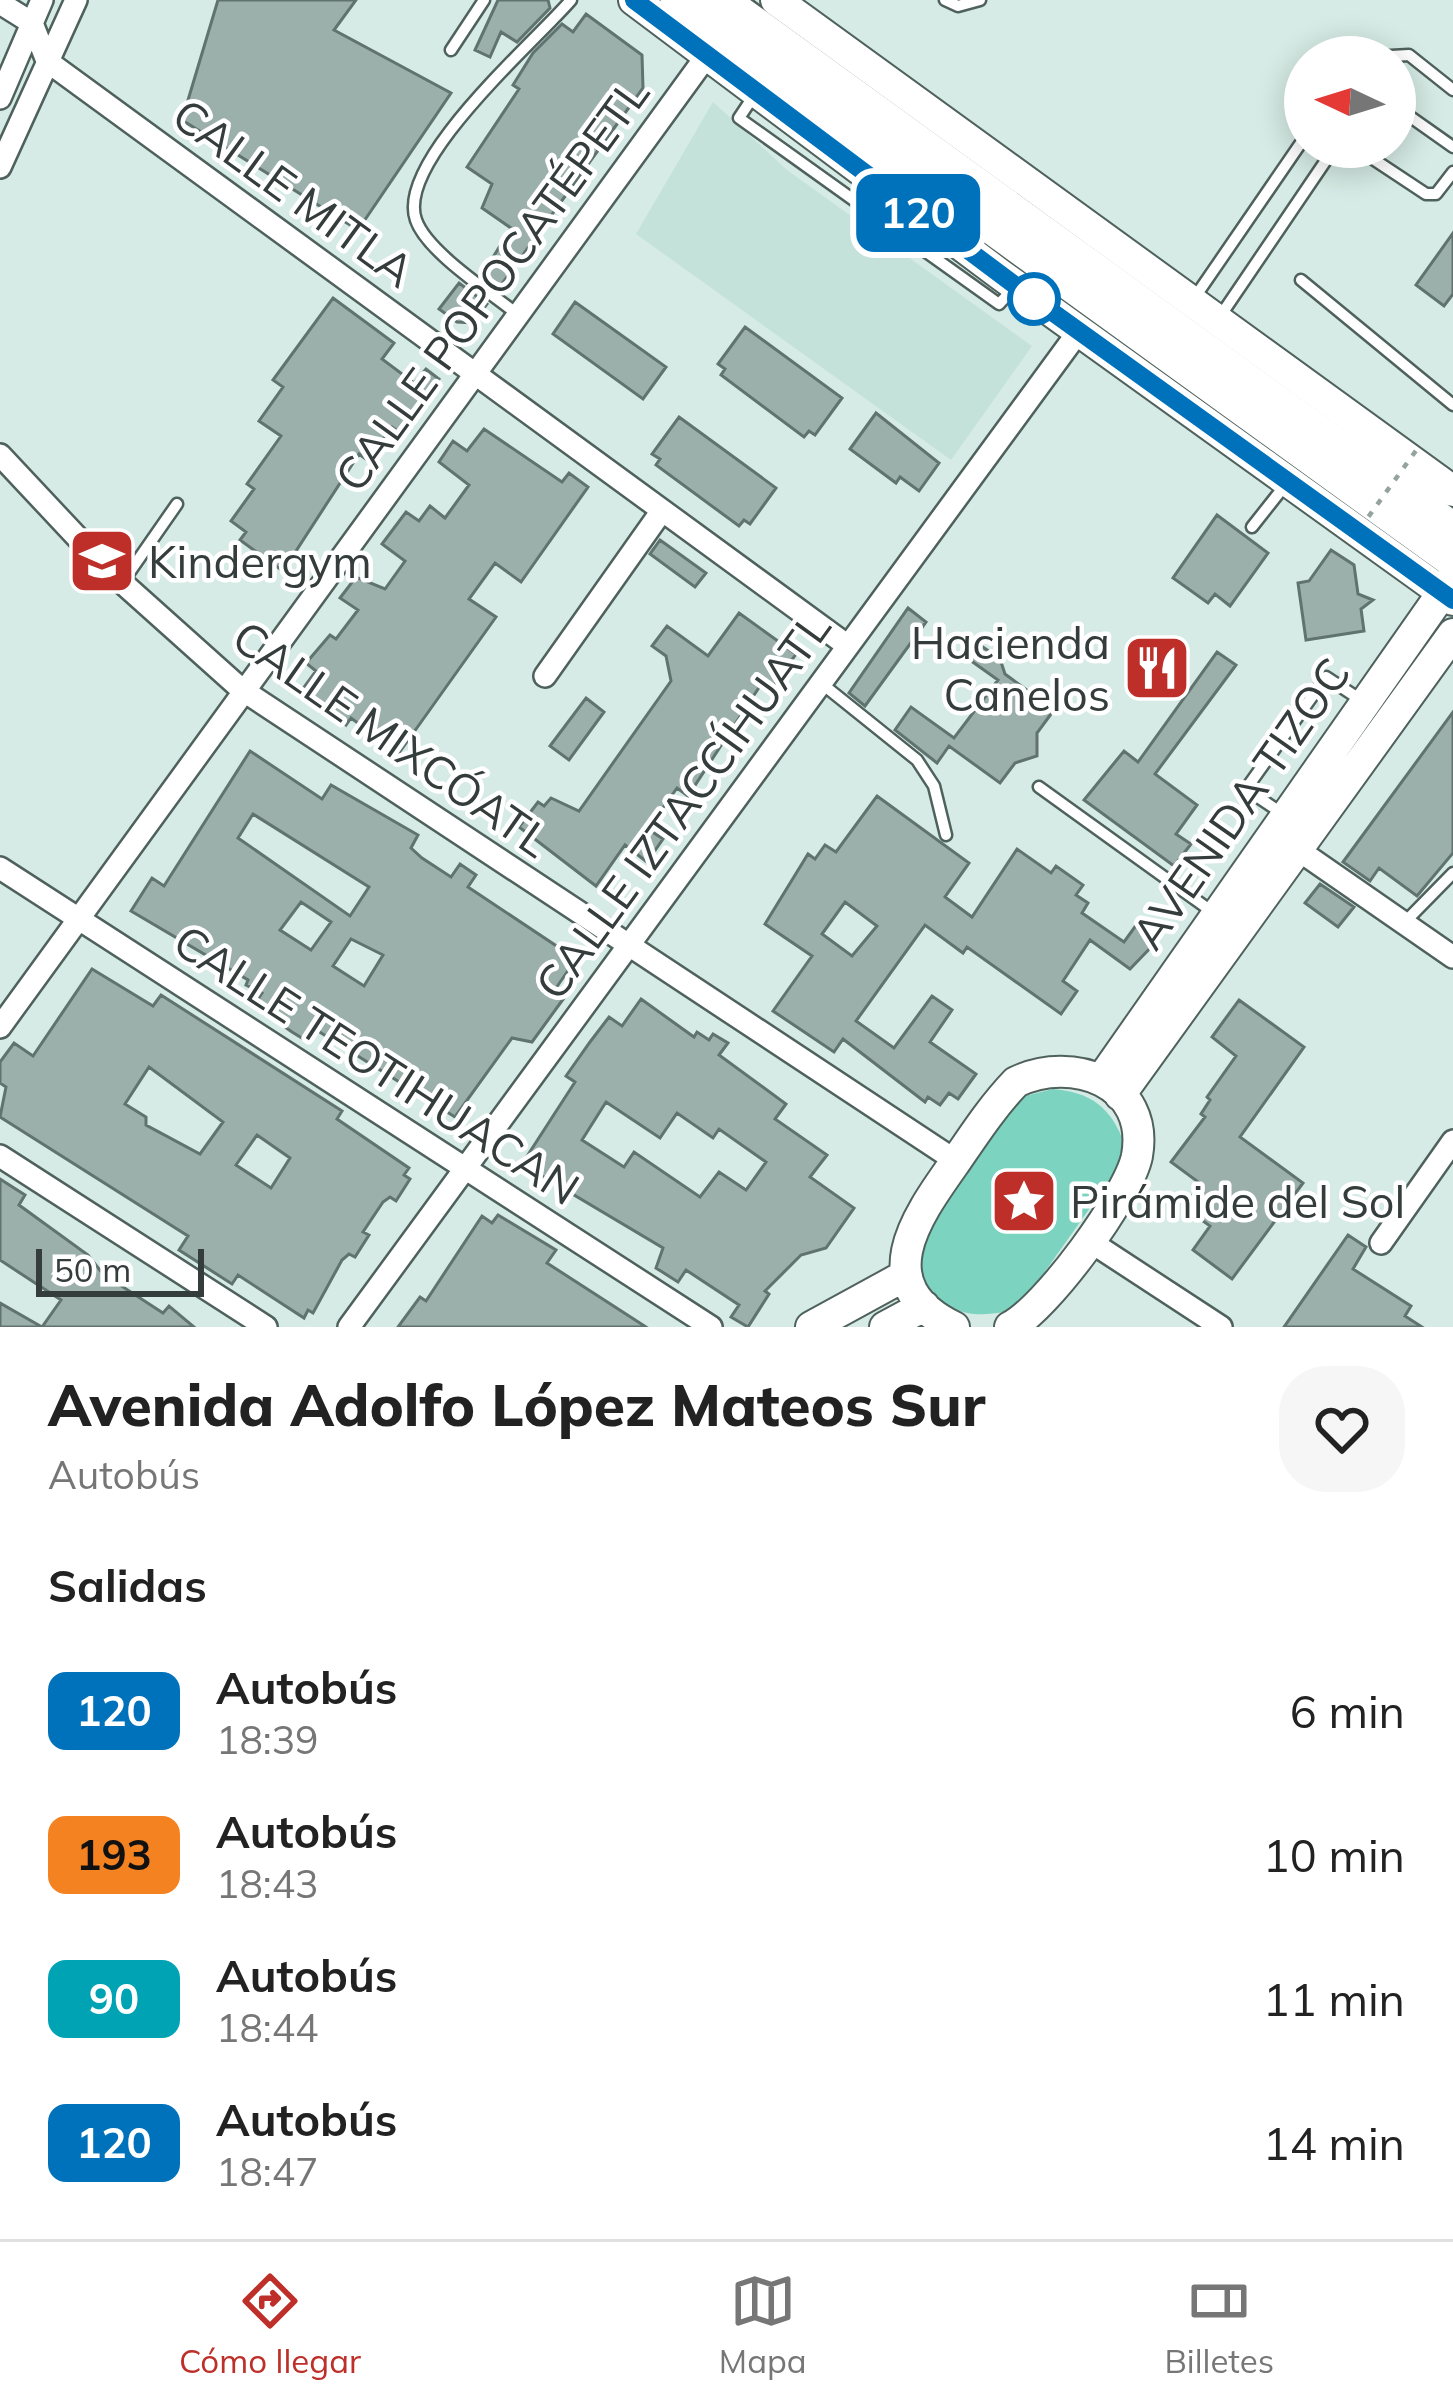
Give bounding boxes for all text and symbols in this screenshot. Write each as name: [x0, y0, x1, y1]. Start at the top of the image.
north arrow: [1284, 36, 1416, 168]
map controls: [1284, 36, 1416, 168]
street label: CALLE POPOCATÉPETL: [322, 66, 660, 502]
street label: CALLE MITLA: [162, 86, 426, 298]
line badge: 120: [849, 174, 987, 252]
text: 120: [880, 186, 956, 239]
unlabelled marker: [1009, 274, 1059, 324]
school or university icon: Kindergym: [67, 526, 137, 596]
place label: Kindergym: [148, 533, 372, 589]
street label: CALLE IZTACCÍHUATL: [523, 600, 841, 1010]
street label: CALLE MIXCÓATL: [223, 608, 561, 868]
place label: Hacienda Canelos: [911, 614, 1110, 722]
restaurant icon: Hacienda Canelos: [1122, 633, 1192, 703]
street label: AVENIDA TIZOC: [1119, 647, 1361, 959]
street label: CALLE TEOTIHUACAN: [164, 912, 590, 1216]
place icon: Pirámide del Sol: [989, 1166, 1059, 1236]
place label: Pirámide del Sol: [1070, 1173, 1405, 1229]
scale bar: [36, 1243, 204, 1296]
text: 50 m: [54, 1249, 131, 1290]
button: heart: [1279, 1366, 1405, 1492]
text: Avenida Adolfo López Mateos Sur: [48, 1369, 985, 1440]
text: Autobús: [48, 1450, 200, 1499]
text: Salidas: [48, 1557, 207, 1613]
text: Autobús: [216, 1659, 397, 1715]
text: 6 min: [1290, 1683, 1405, 1739]
text: 120: [76, 1684, 152, 1737]
text: 18:39: [216, 1715, 319, 1764]
text: Autobús: [216, 1803, 397, 1859]
text: 10 min: [1263, 1827, 1405, 1883]
text: 193: [76, 1828, 152, 1881]
text: 18:43: [216, 1859, 319, 1908]
text: Autobús: [216, 1947, 397, 2003]
text: 11 min: [1263, 1971, 1405, 2027]
text: 90: [89, 1972, 139, 2025]
text: 18:44: [216, 2003, 319, 2052]
text: Autobús: [216, 2091, 397, 2147]
text: 14 min: [1263, 2115, 1405, 2171]
text: 120: [76, 2116, 152, 2169]
text: 18:47: [216, 2147, 319, 2196]
tab: Cómo llegar: [179, 2268, 361, 2381]
tab: Mapa: [719, 2268, 807, 2381]
tab: Billetes: [1164, 2268, 1274, 2381]

